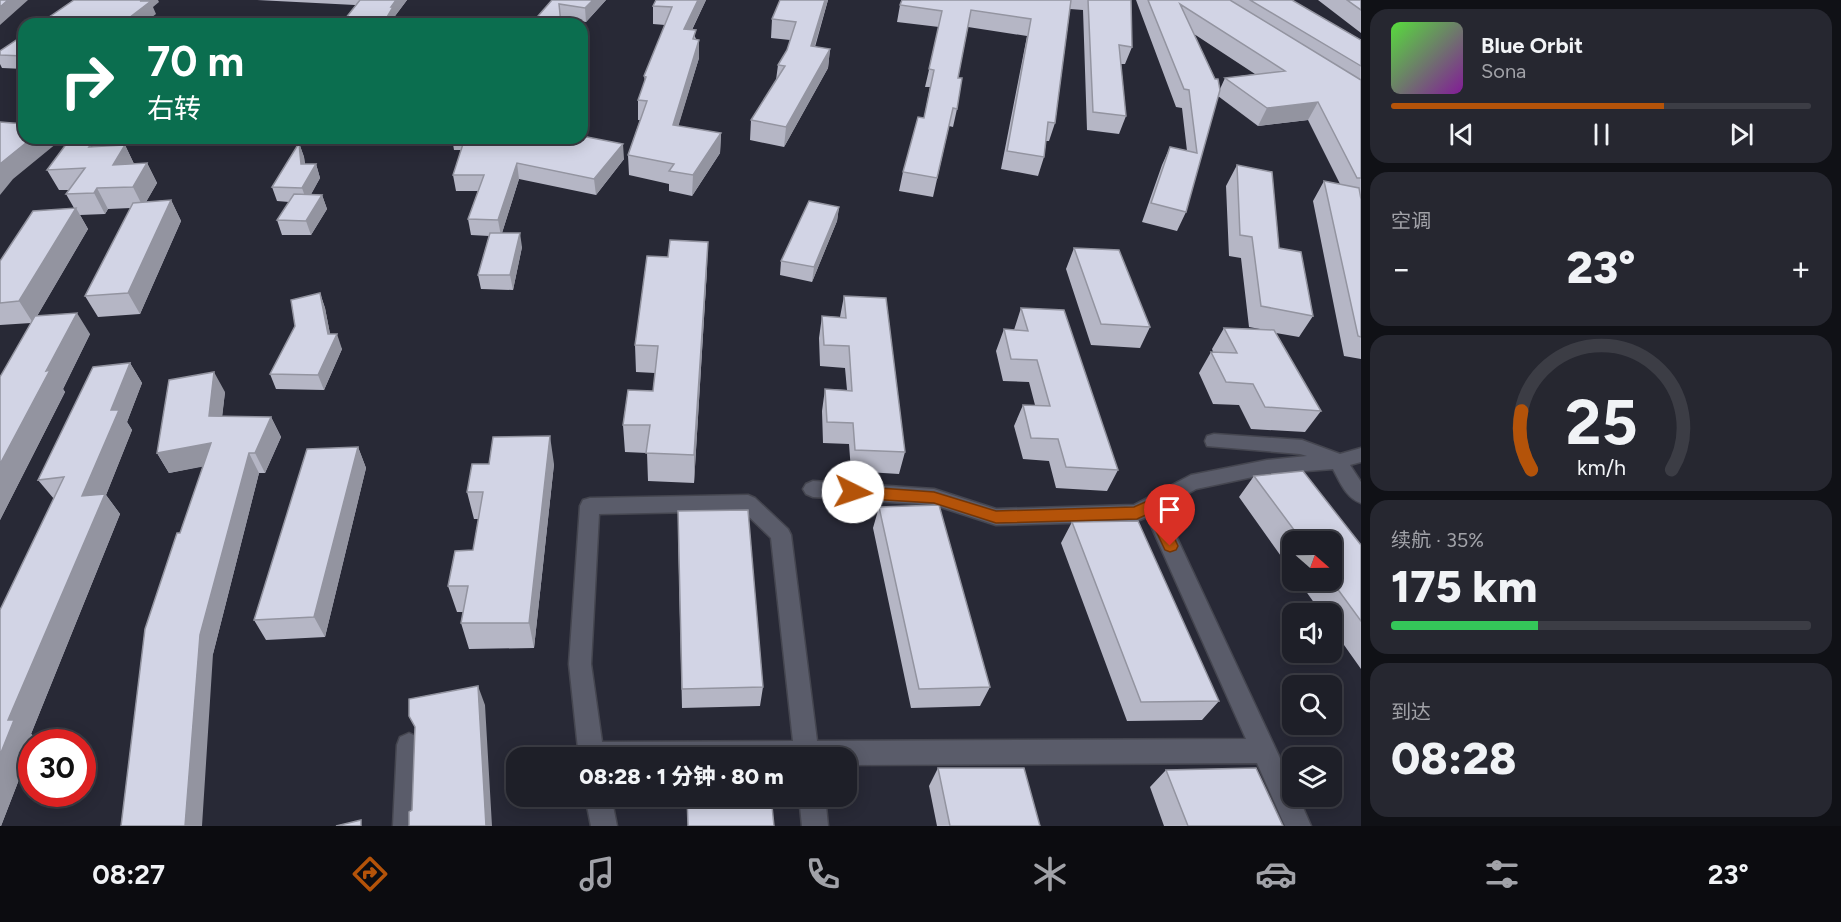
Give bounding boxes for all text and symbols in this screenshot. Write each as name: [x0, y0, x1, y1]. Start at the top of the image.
text: Blue Orbit: [1481, 32, 1583, 59]
text: 70 m: [147, 36, 244, 87]
icon: right: [48, 42, 126, 120]
text: Sona: [1481, 59, 1526, 83]
text: 右转: [147, 92, 201, 125]
icon: previous: [1445, 118, 1478, 151]
icon: pause: [1585, 118, 1618, 151]
icon: next: [1725, 118, 1758, 151]
text: 空调: [1391, 209, 1431, 233]
text: 23°: [1567, 240, 1635, 294]
text: −: [1391, 249, 1412, 288]
text: +: [1790, 249, 1811, 288]
text: 25: [1565, 385, 1637, 460]
text: km/h: [1577, 455, 1625, 480]
position arrow: [821, 460, 885, 524]
pin: [1144, 484, 1195, 546]
icon: arrive: [1153, 493, 1186, 526]
text: 续航 · 35%: [1391, 528, 1484, 552]
north arrow: [1282, 531, 1342, 591]
map controls: [1282, 531, 1342, 807]
text: 175 km: [1391, 559, 1537, 613]
button: sound: [1282, 603, 1342, 663]
button: search: [1282, 675, 1342, 735]
text: 到达: [1391, 700, 1431, 724]
speed limit sign: 30: [18, 729, 96, 807]
text: 08:28: [1391, 731, 1516, 785]
button: layers: [1282, 747, 1342, 807]
text: 08:28 · 1 分钟 · 80 m: [579, 763, 784, 790]
icon: directions: [349, 853, 391, 895]
icon: music: [576, 853, 618, 895]
icon: phone: [802, 853, 844, 895]
icon: climate: [1029, 853, 1071, 895]
icon: car: [1255, 853, 1297, 895]
icon: filters: [1481, 853, 1523, 895]
text: 08:27: [92, 858, 165, 891]
text: 23°: [1708, 858, 1749, 891]

